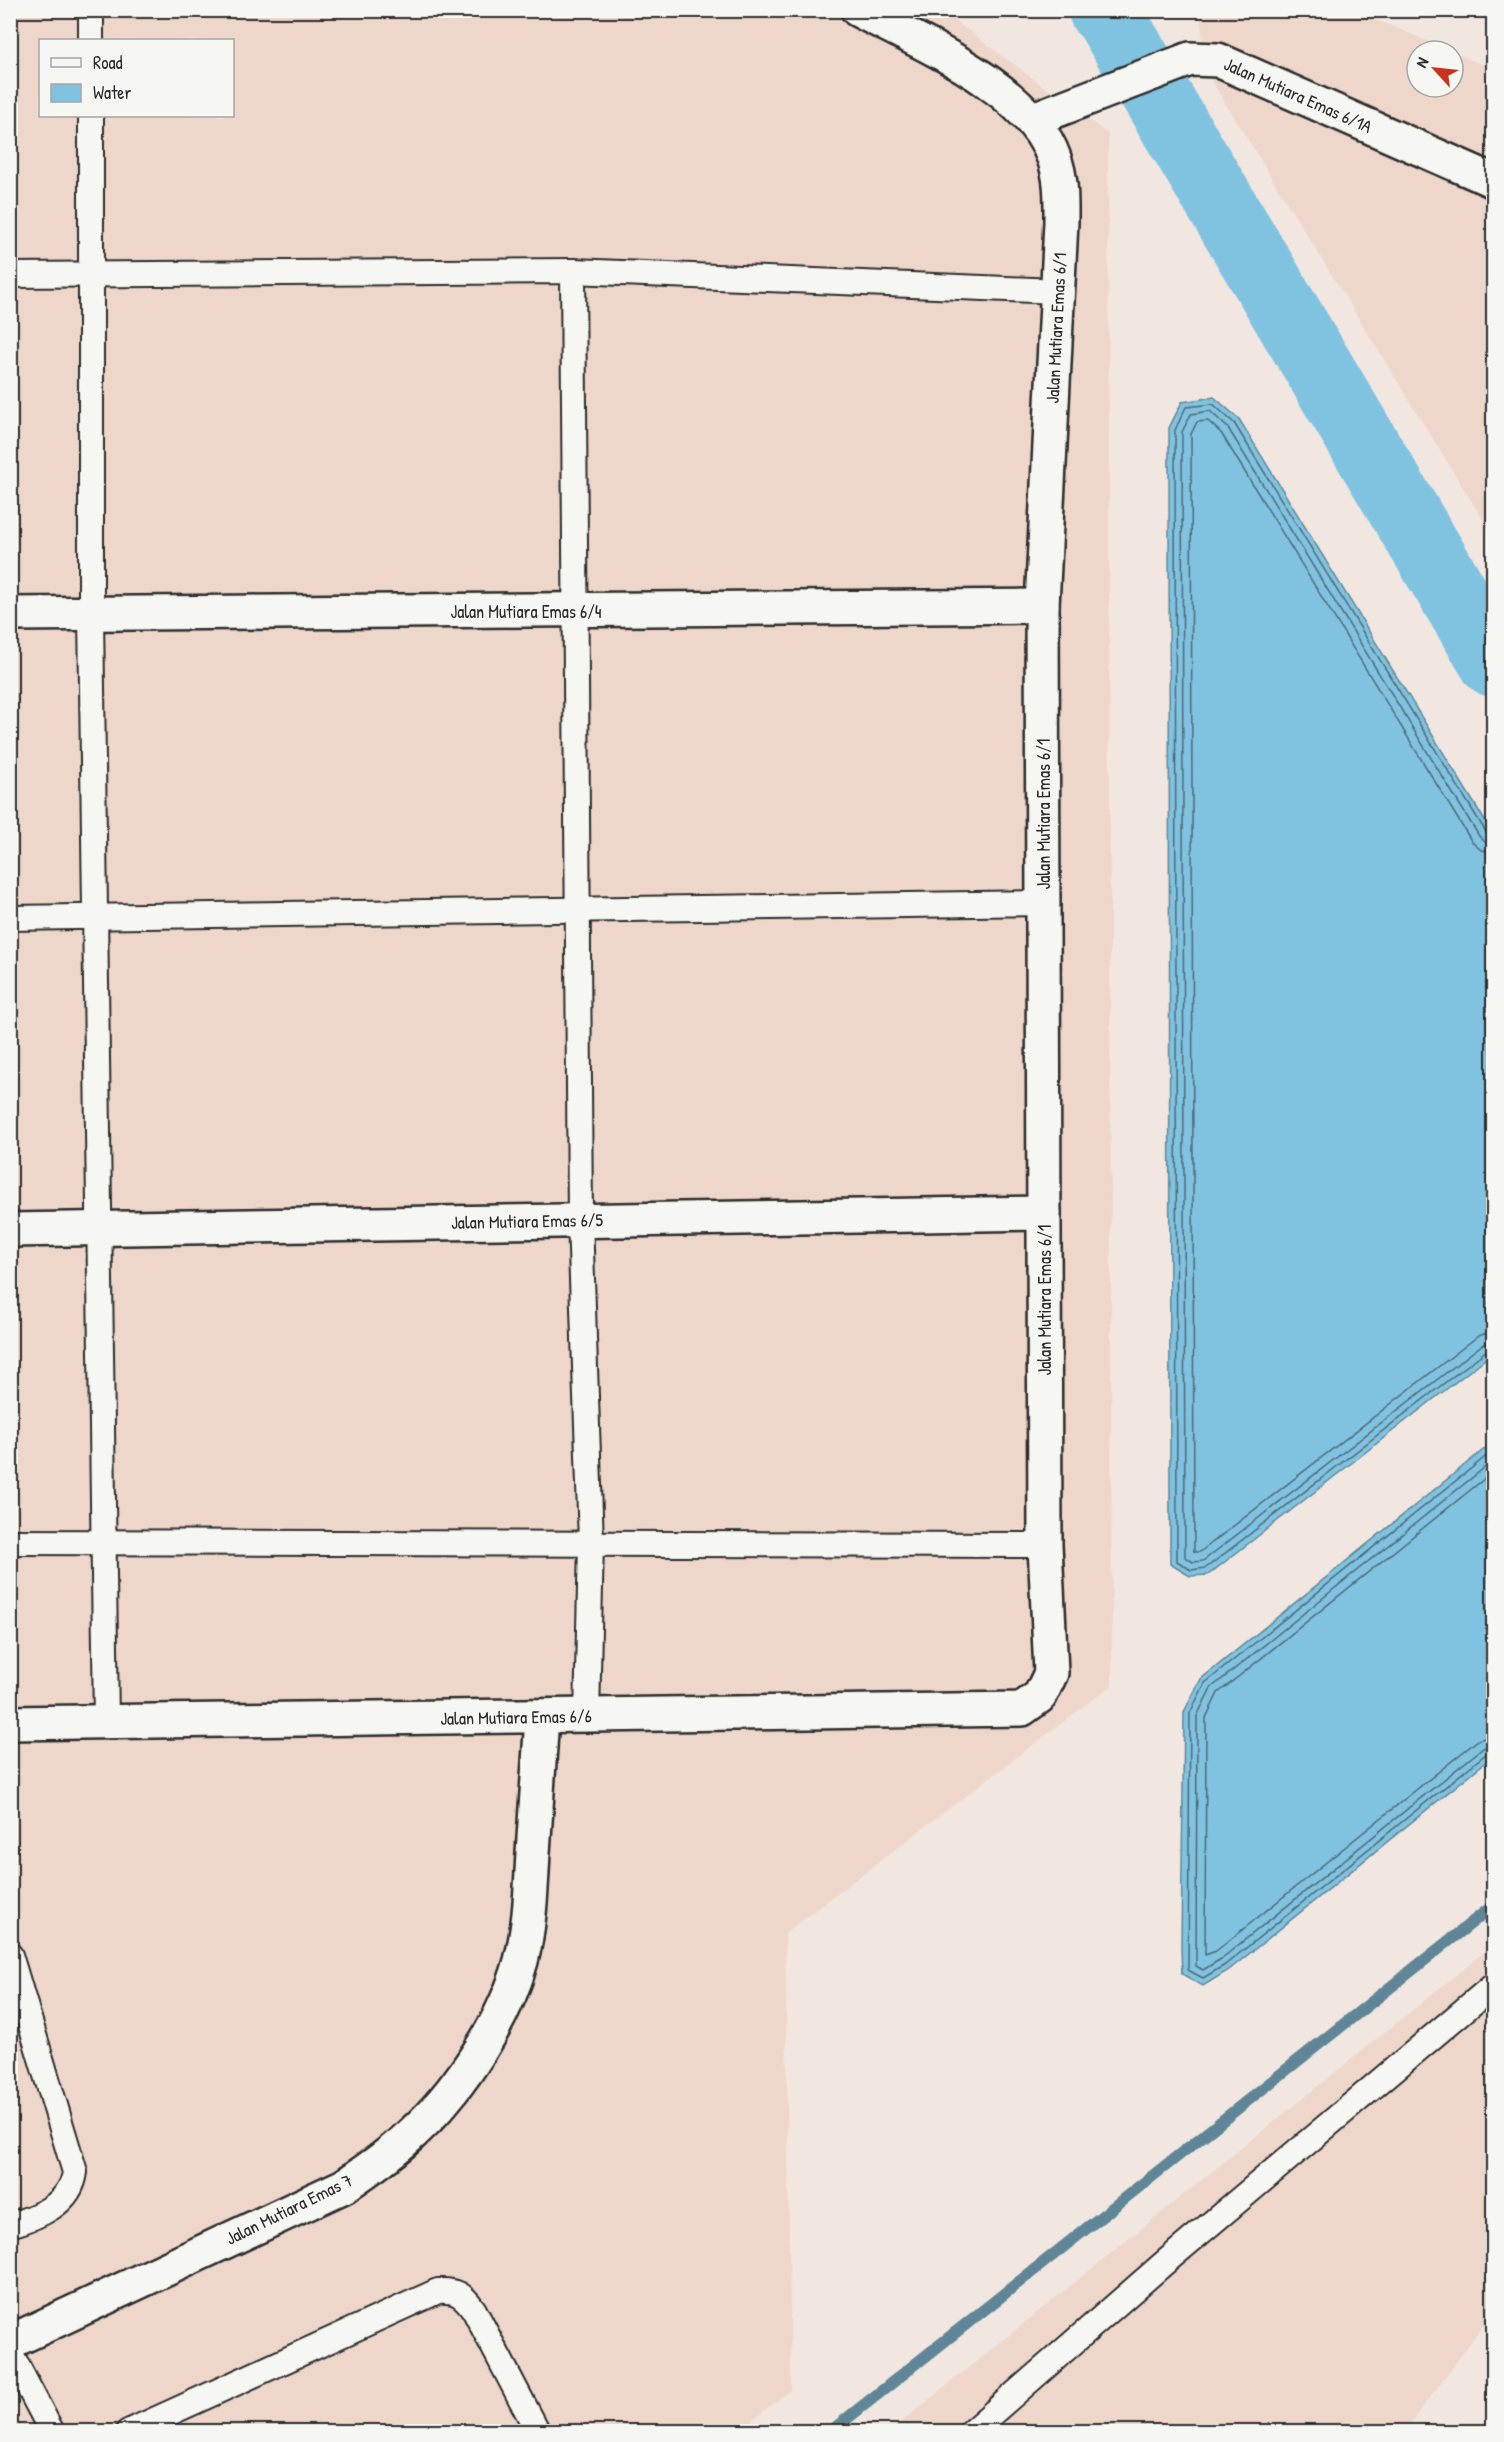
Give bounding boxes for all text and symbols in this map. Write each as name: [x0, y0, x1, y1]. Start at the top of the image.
legend: [39, 39, 234, 117]
north arrow: [1405, 39, 1465, 99]
text: Road: [93, 50, 123, 75]
street label: Jalan Mutiara Emas 6/1A: [1220, 51, 1376, 139]
text: N: [1410, 53, 1434, 71]
text: Water: [93, 80, 131, 105]
street label: Jalan Mutiara Emas 6/1: [1040, 252, 1072, 404]
street label: Jalan Mutiara Emas 6/4: [450, 599, 602, 624]
street label: Jalan Mutiara Emas 6/1: [1031, 739, 1056, 889]
street label: Jalan Mutiara Emas 6/5: [451, 1207, 604, 1235]
street label: Jalan Mutiara Emas 6/1: [1032, 1225, 1057, 1375]
street label: Jalan Mutiara Emas 6/6: [440, 1703, 592, 1731]
street label: Jalan Mutiara Emas 7: [221, 2167, 357, 2251]

